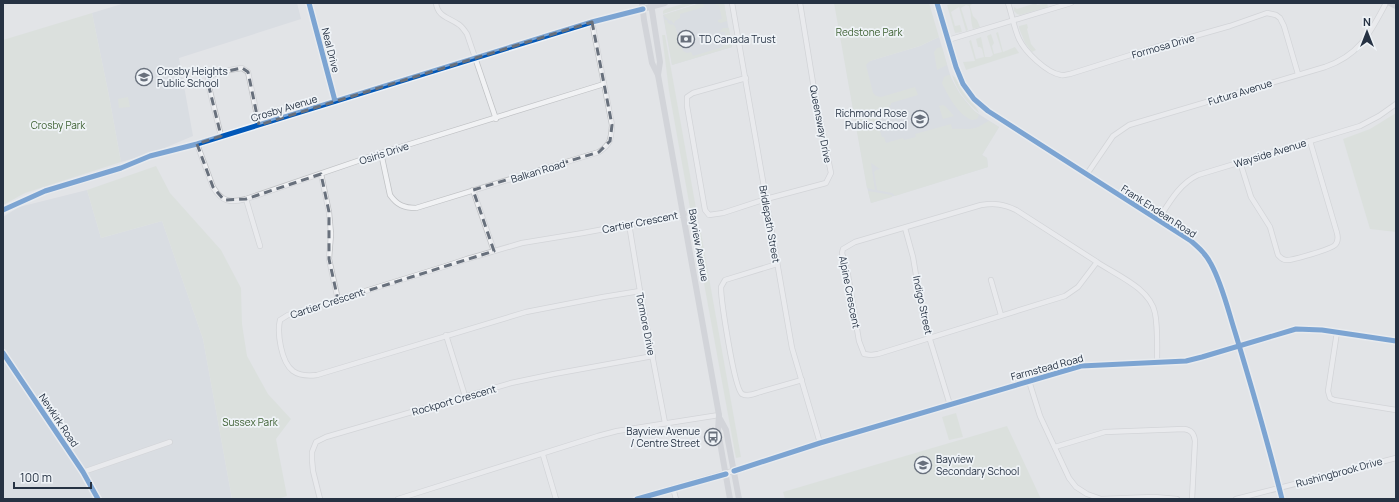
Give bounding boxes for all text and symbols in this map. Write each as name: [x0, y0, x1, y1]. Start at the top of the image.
north arrow: [1347, 12, 1387, 52]
text: N: [1363, 14, 1371, 29]
park label: Redstone Park: [836, 25, 903, 39]
street label: Neal Drive: [319, 26, 343, 74]
bank icon: TD Canada Trust: [676, 29, 696, 49]
street label: Formosa Drive: [1130, 30, 1196, 62]
place label: TD Canada Trust: [699, 32, 776, 46]
place label: Crosby Heights Public School: [157, 64, 228, 90]
school or university icon: Crosby Heights Public School: [134, 67, 154, 87]
street label: Futura Avenue: [1206, 76, 1274, 108]
street label: Queensway Drive: [807, 84, 835, 164]
street label: Crosby Avenue: [249, 91, 319, 125]
place label: Richmond Rose Public School: [835, 106, 907, 132]
school or university icon: Richmond Rose Public School: [910, 109, 930, 129]
park label: Crosby Park: [31, 118, 86, 132]
street label: Wayside Avenue: [1232, 135, 1308, 171]
street label: Osiris Drive: [357, 138, 411, 168]
street label: Balkan Road: [509, 156, 567, 186]
street label: Frank Endean Road: [1119, 181, 1200, 241]
street label: Bridlepath Street: [756, 184, 784, 264]
street label: Cartier Crescent: [601, 208, 679, 236]
street label: Bayview Avenue: [686, 208, 712, 283]
street label: Alpine Crescent: [836, 255, 864, 329]
street label: Indigo Street: [910, 274, 936, 336]
street label: Cartier Crescent: [288, 284, 366, 322]
street label: Tormore Drive: [633, 291, 659, 357]
street label: Farmstead Road: [1009, 351, 1085, 383]
street label: Rockport Crescent: [410, 381, 498, 419]
street label: Newkirk Road: [36, 390, 82, 450]
park label: Sussex Park: [222, 415, 279, 429]
place label: Bayview Avenue / Centre Street: [626, 424, 700, 450]
bus stop icon: Bayview Avenue / Centre Street: [703, 427, 723, 447]
place label: Bayview Secondary School: [936, 452, 1019, 478]
street label: Rushingbrook Drive: [1294, 454, 1384, 490]
school or university icon: Bayview Secondary School: [913, 455, 933, 475]
scale bar: [14, 464, 91, 490]
text: 100 m: [20, 469, 52, 486]

